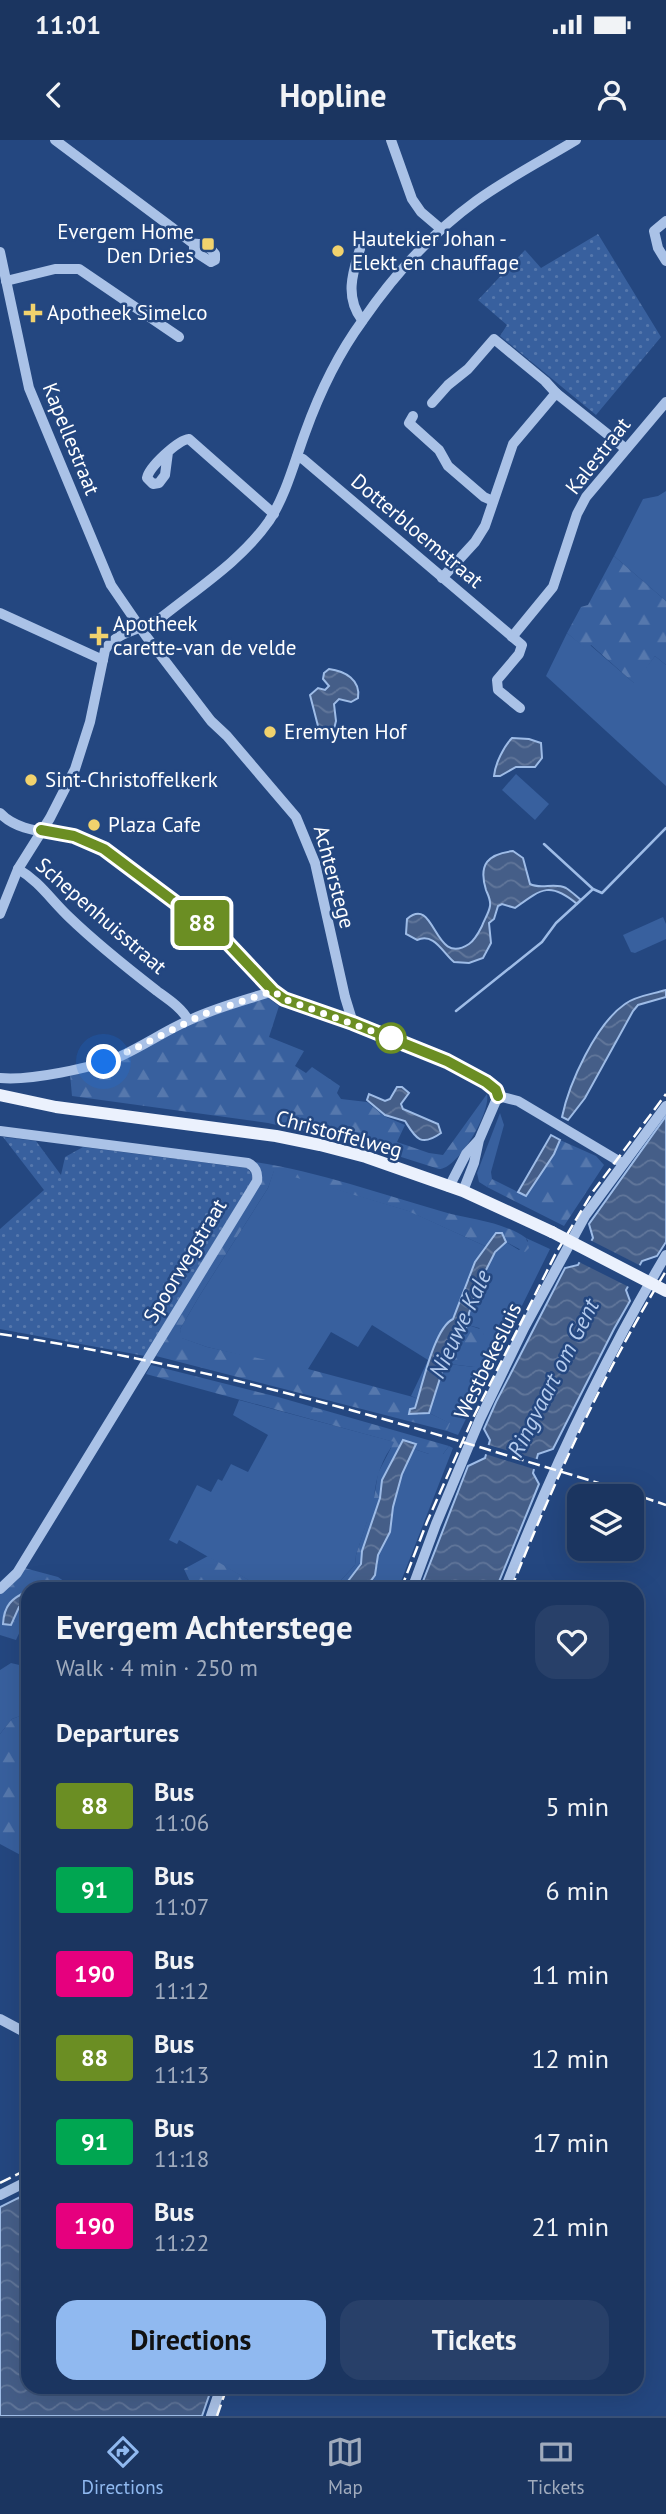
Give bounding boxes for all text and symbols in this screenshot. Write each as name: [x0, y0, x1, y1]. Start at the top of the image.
text: 11:01: [35, 8, 101, 41]
text: Hopline: [279, 74, 387, 116]
icon: back: [35, 76, 73, 114]
icon: person: [593, 76, 631, 114]
place label: Evergem Home Den Dries: [57, 218, 194, 269]
place label: Hautekier Johan - Elekt en chauffage: [352, 225, 519, 276]
marker: Evergem Home Den Dries: [200, 236, 216, 252]
marker: Hautekier Johan - Elekt en chauffage: [330, 243, 346, 259]
place label: Apotheek Simelco: [47, 299, 208, 326]
marker: Apotheek Simelco: [25, 305, 41, 321]
street label: Kapellestraat: [37, 379, 106, 499]
street label: Kalestraat: [559, 412, 636, 500]
street label: Dotterbloemstraat: [346, 467, 489, 594]
place label: Apotheek carette-van de velde: [113, 610, 297, 661]
marker: Apotheek carette-van de velde: [91, 628, 107, 644]
place label: Eremyten Hof: [284, 718, 408, 745]
marker: Eremyten Hof: [262, 724, 278, 740]
place label: Sint-Christoffelkerk: [45, 766, 218, 793]
marker: Sint-Christoffelkerk: [23, 772, 39, 788]
place label: Plaza Cafe: [108, 811, 201, 838]
marker: Plaza Cafe: [86, 817, 102, 833]
street label: Achterstege: [308, 822, 361, 931]
street label: Schepenhuisstraat: [30, 851, 172, 980]
line badge: 88: [170, 900, 234, 946]
text: 88: [188, 907, 216, 938]
unlabelled marker: [376, 1023, 406, 1053]
your location: [86, 1044, 121, 1079]
street label: Christoffelweg: [273, 1104, 405, 1163]
street label: Spoorwegstraat: [137, 1194, 232, 1328]
water label: Nieuwe Kale: [422, 1265, 497, 1383]
water label: Ringvaart om Gent: [500, 1292, 606, 1462]
street label: Westbekesluis: [448, 1298, 527, 1423]
map controls: [567, 1484, 644, 1561]
button: layers: [567, 1484, 644, 1561]
text: Evergem Achterstege: [56, 1605, 353, 1648]
button: heart: [535, 1605, 609, 1679]
text: Walk · 4 min · 250 m: [56, 1653, 258, 1682]
text: Departures: [56, 1716, 179, 1749]
text: Bus: [154, 1775, 194, 1808]
text: 88: [81, 1790, 108, 1821]
text: 5 min: [546, 1790, 609, 1823]
text: 11:06: [154, 1808, 209, 1837]
text: Bus: [154, 1859, 194, 1892]
text: 91: [81, 1874, 108, 1905]
text: 6 min: [546, 1874, 609, 1907]
text: 11:07: [154, 1892, 209, 1921]
text: Bus: [154, 1943, 194, 1976]
text: 190: [74, 1958, 115, 1989]
text: 11 min: [531, 1958, 609, 1991]
text: 11:12: [154, 1976, 209, 2005]
text: Bus: [154, 2027, 194, 2060]
text: 88: [81, 2042, 108, 2073]
text: 12 min: [531, 2042, 609, 2075]
text: 11:13: [154, 2060, 209, 2089]
text: Bus: [154, 2111, 194, 2144]
text: 91: [81, 2126, 108, 2157]
text: 17 min: [533, 2126, 609, 2159]
text: 11:18: [154, 2144, 209, 2173]
text: Bus: [154, 2195, 194, 2228]
text: 190: [74, 2210, 115, 2241]
text: 21 min: [531, 2210, 609, 2243]
text: 11:22: [154, 2228, 209, 2257]
button: Directions: [56, 2300, 326, 2380]
button: Tickets: [340, 2300, 609, 2380]
tab: Directions: [81, 2433, 164, 2499]
tab: Map: [326, 2433, 364, 2499]
tab: Tickets: [527, 2433, 585, 2499]

